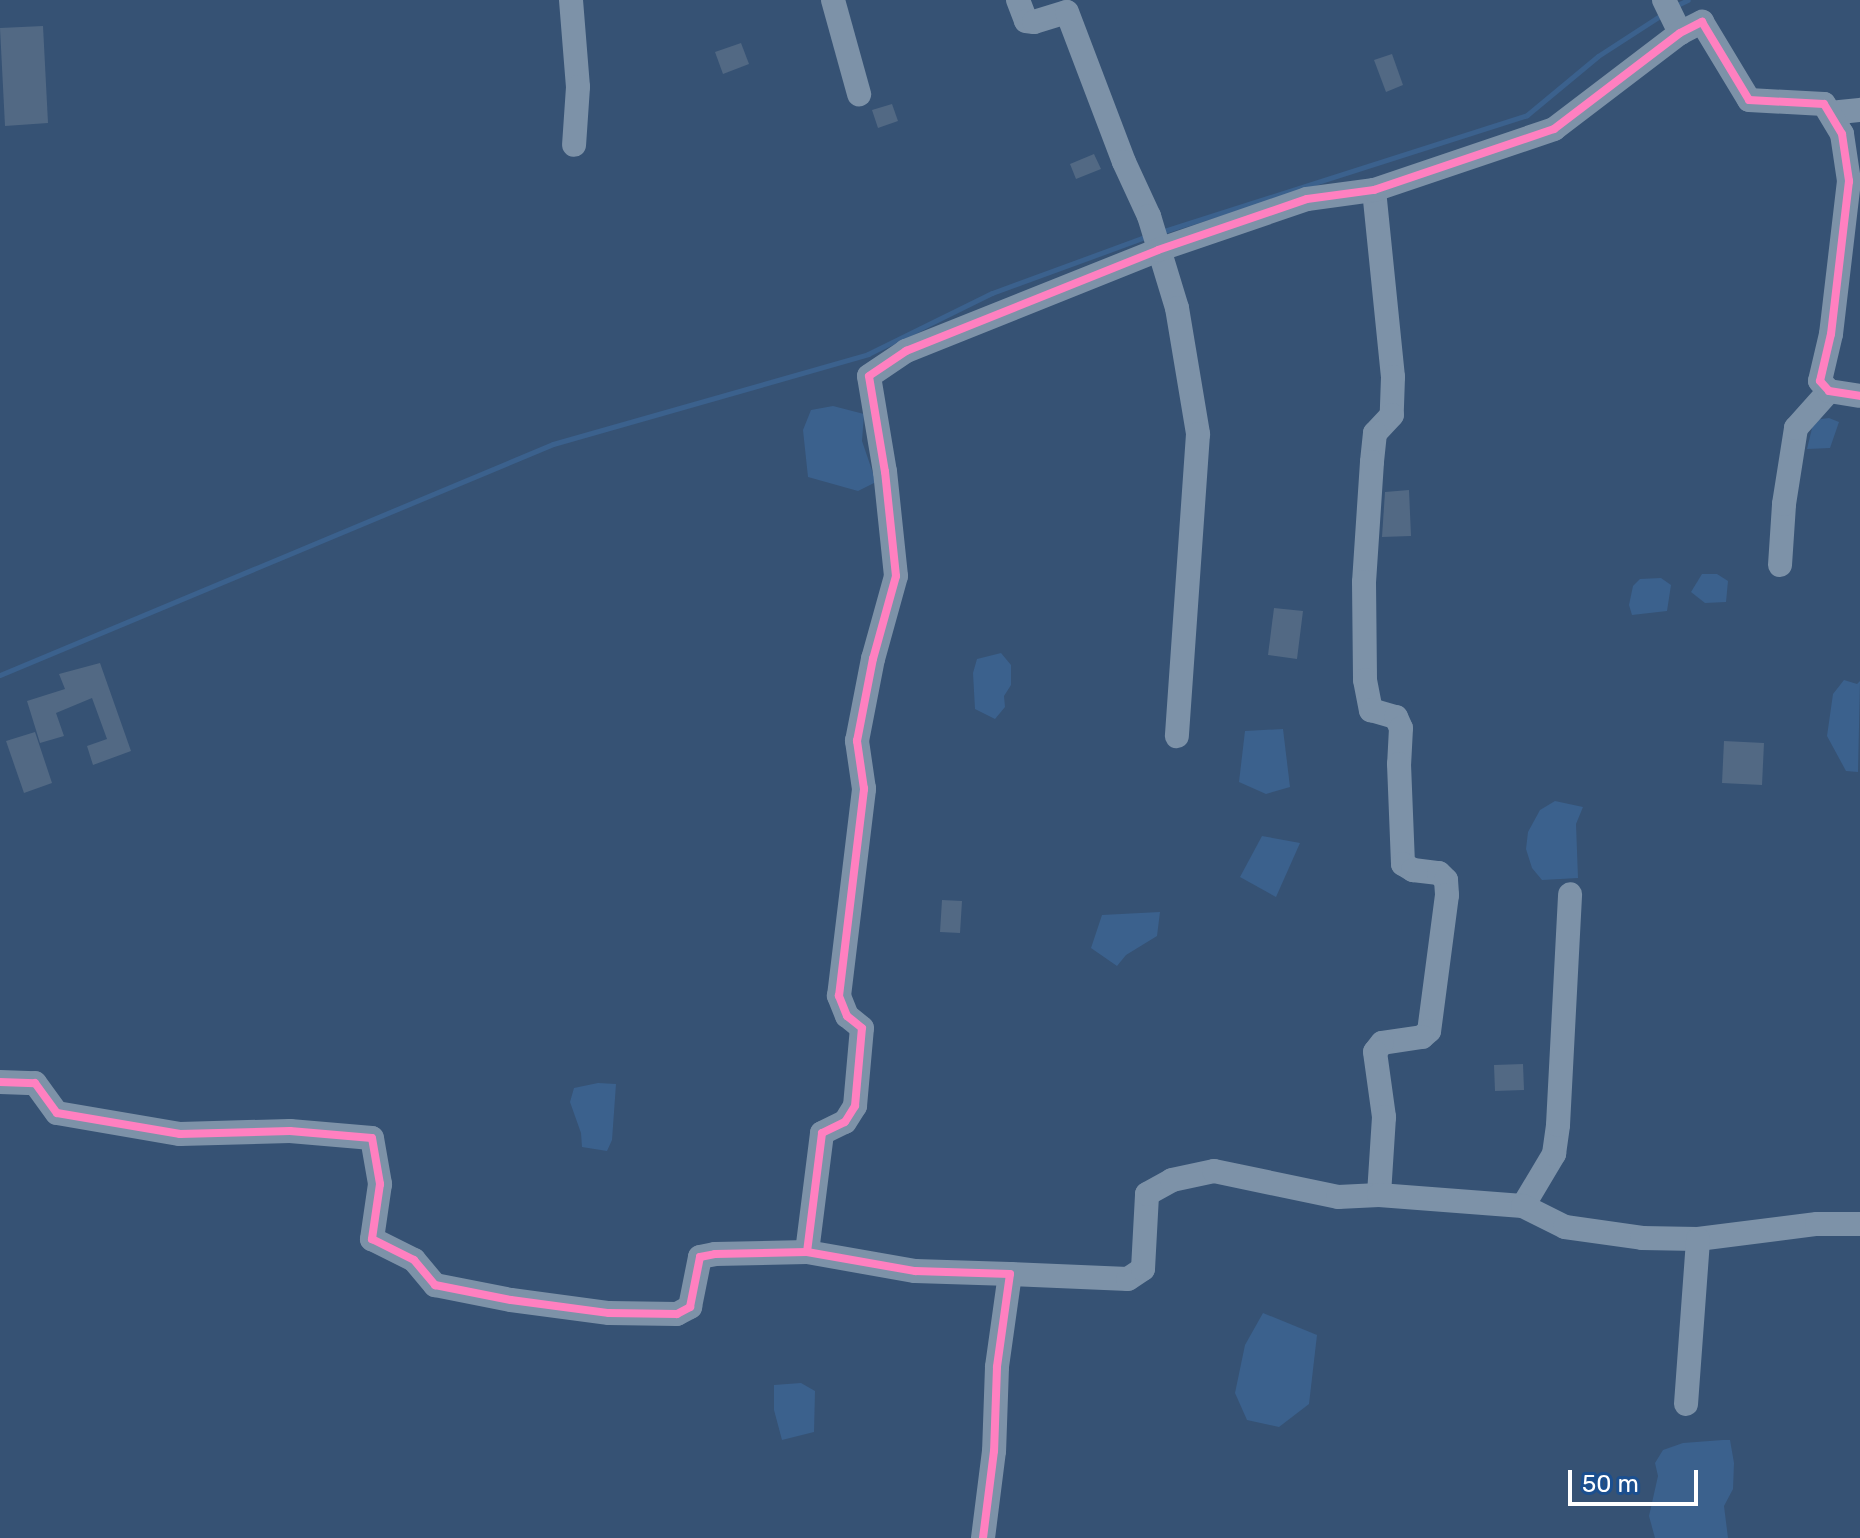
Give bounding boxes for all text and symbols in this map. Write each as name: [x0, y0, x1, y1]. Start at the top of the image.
scale bar: [1572, 1454, 1702, 1504]
text: 50 m: [1582, 1470, 1639, 1498]

